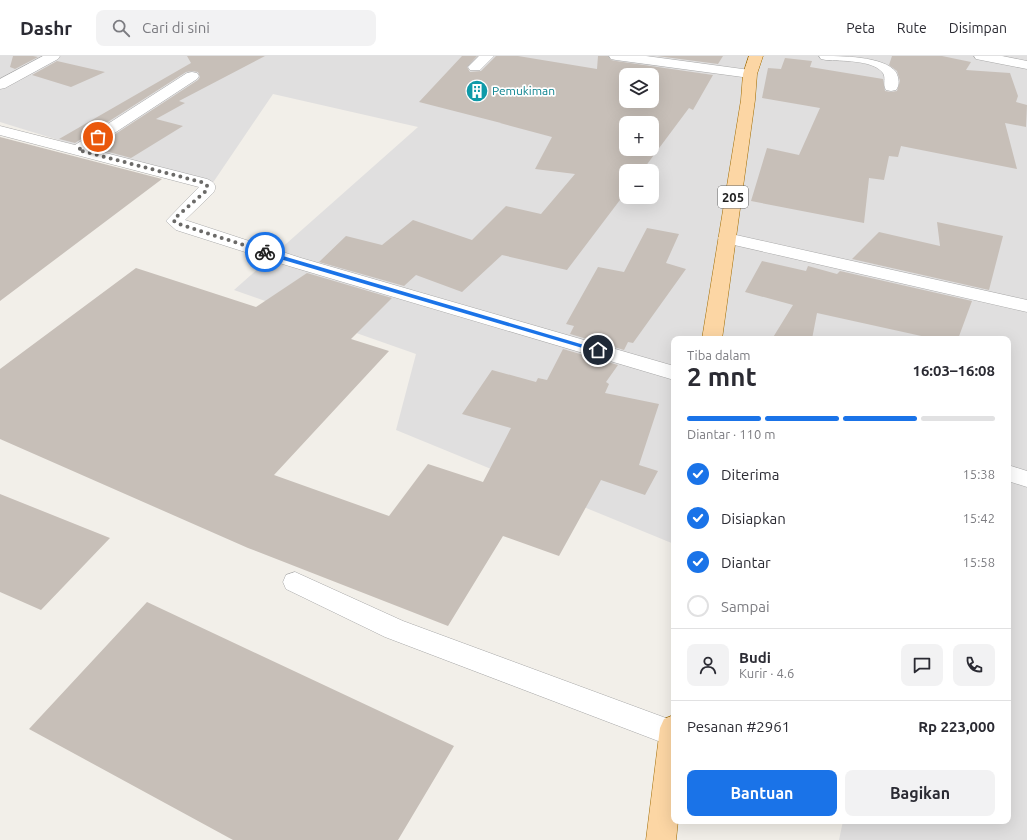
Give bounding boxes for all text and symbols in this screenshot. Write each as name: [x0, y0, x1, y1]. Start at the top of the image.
search box: [96, 10, 376, 46]
text: Dashr: [20, 17, 72, 39]
icon: search: [110, 17, 132, 39]
text: Cari di sini: [142, 19, 210, 36]
text: Peta: [846, 20, 875, 36]
text: Rute: [897, 20, 927, 36]
text: Disimpan: [949, 20, 1007, 36]
map controls: [619, 68, 659, 204]
button: layers: [619, 68, 659, 108]
building icon: Pemukiman: [464, 78, 490, 104]
place label: Pemukiman: [492, 84, 555, 97]
button: +: [619, 116, 659, 156]
pin: [81, 120, 115, 154]
icon: bag: [87, 126, 109, 148]
button: −: [619, 164, 659, 204]
road number: 205: [718, 186, 748, 208]
courier: [245, 232, 285, 272]
icon: bike: [254, 241, 276, 263]
pin: [581, 333, 615, 367]
icon: home: [587, 339, 609, 361]
text: Tiba dalam: [687, 348, 751, 362]
text: 2 mnt: [687, 362, 757, 391]
text: 16:03–16:08: [912, 362, 995, 379]
text: Diantar · 110 m: [687, 427, 775, 441]
icon: check: [687, 463, 709, 485]
text: Diterima: [721, 466, 779, 483]
text: 15:38: [962, 467, 995, 481]
icon: check: [687, 507, 709, 529]
text: Disiapkan: [721, 510, 786, 527]
text: 15:42: [962, 511, 995, 525]
icon: check: [687, 551, 709, 573]
text: Diantar: [721, 554, 771, 571]
text: 15:58: [962, 555, 995, 569]
text: Sampai: [721, 598, 770, 615]
button: person: [687, 644, 729, 686]
button: chat: [901, 644, 943, 686]
button: phone: [953, 644, 995, 686]
text: Budi: [739, 649, 771, 666]
text: Kurir · 4.6: [739, 666, 794, 680]
text: Pesanan #2961: [687, 718, 790, 735]
text: Rp 223,000: [918, 718, 995, 735]
button: Bantuan: [687, 770, 837, 816]
button: Bagikan: [845, 770, 995, 816]

